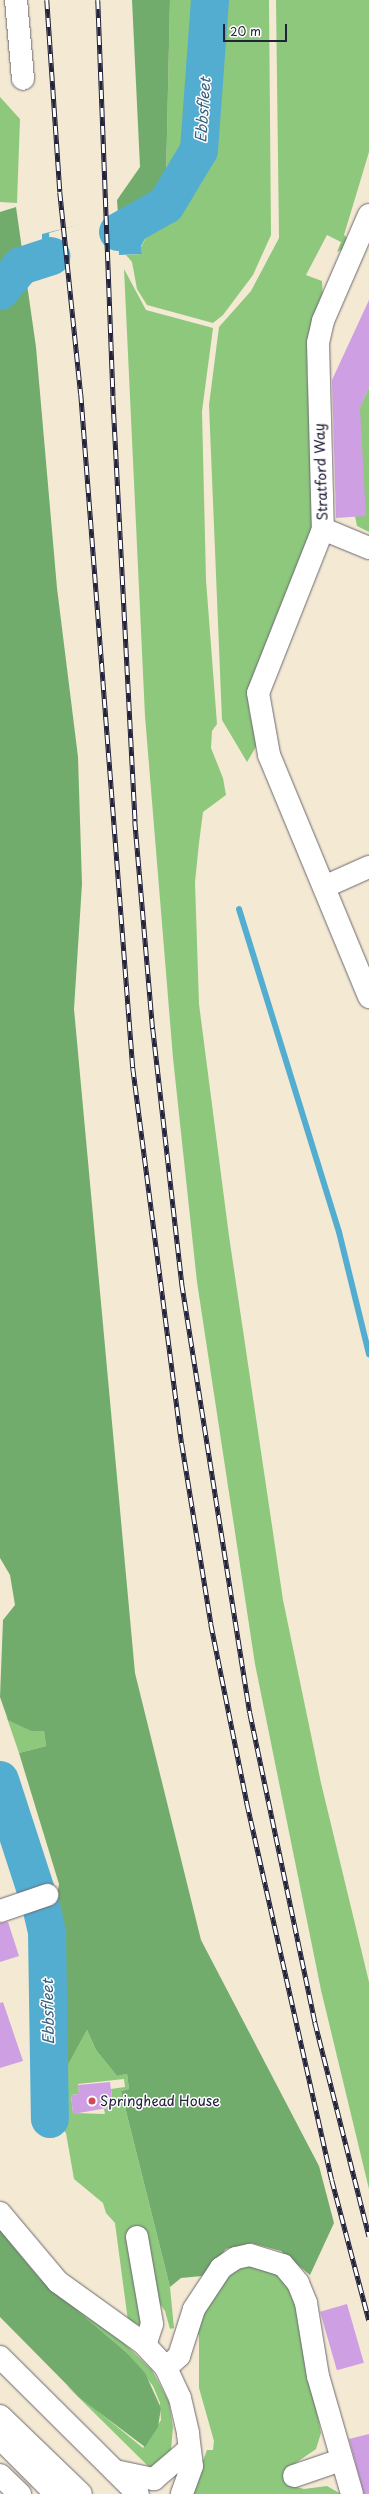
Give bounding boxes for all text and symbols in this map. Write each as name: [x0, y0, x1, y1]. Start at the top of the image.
scale bar: [225, 16, 289, 42]
text: 20 m: [230, 22, 261, 40]
water label: Ebbsfleet: [191, 77, 213, 143]
street label: Stratford Way: [311, 423, 331, 521]
water label: Ebbsfleet: [37, 1979, 57, 2045]
place label: Springhead House: [100, 2093, 221, 2109]
marker: Springhead House: [87, 2096, 97, 2106]

